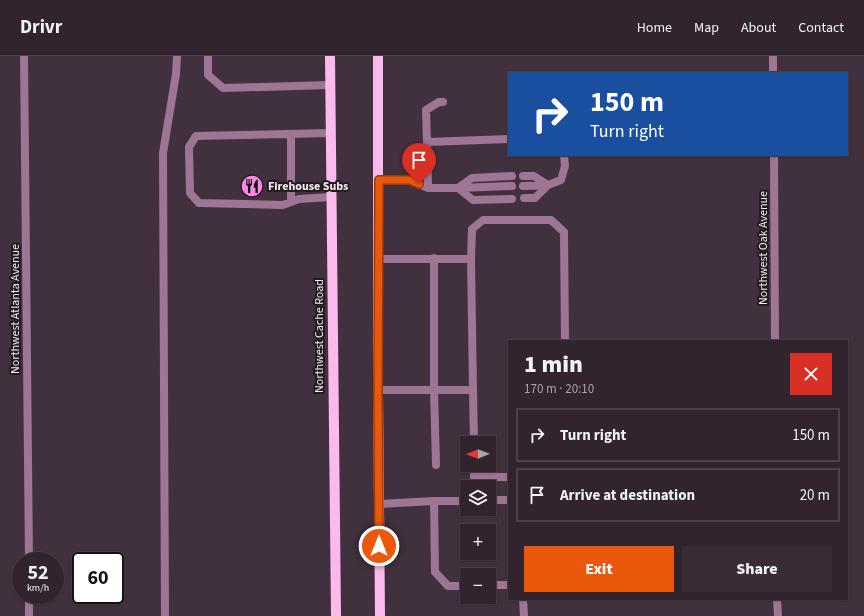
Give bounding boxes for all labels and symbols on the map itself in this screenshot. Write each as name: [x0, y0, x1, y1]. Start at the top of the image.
pin: [402, 143, 436, 184]
restaurant icon: Firehouse Subs: [239, 173, 265, 199]
place label: Firehouse Subs: [268, 178, 348, 195]
street label: Northwest Oak Avenue: [755, 191, 772, 305]
street label: Northwest Atlanta Avenue: [7, 244, 24, 374]
street label: Northwest Cache Road: [311, 279, 328, 393]
north arrow: [460, 436, 496, 472]
position arrow: [358, 525, 400, 567]
speed limit sign: 60: [72, 552, 124, 604]

